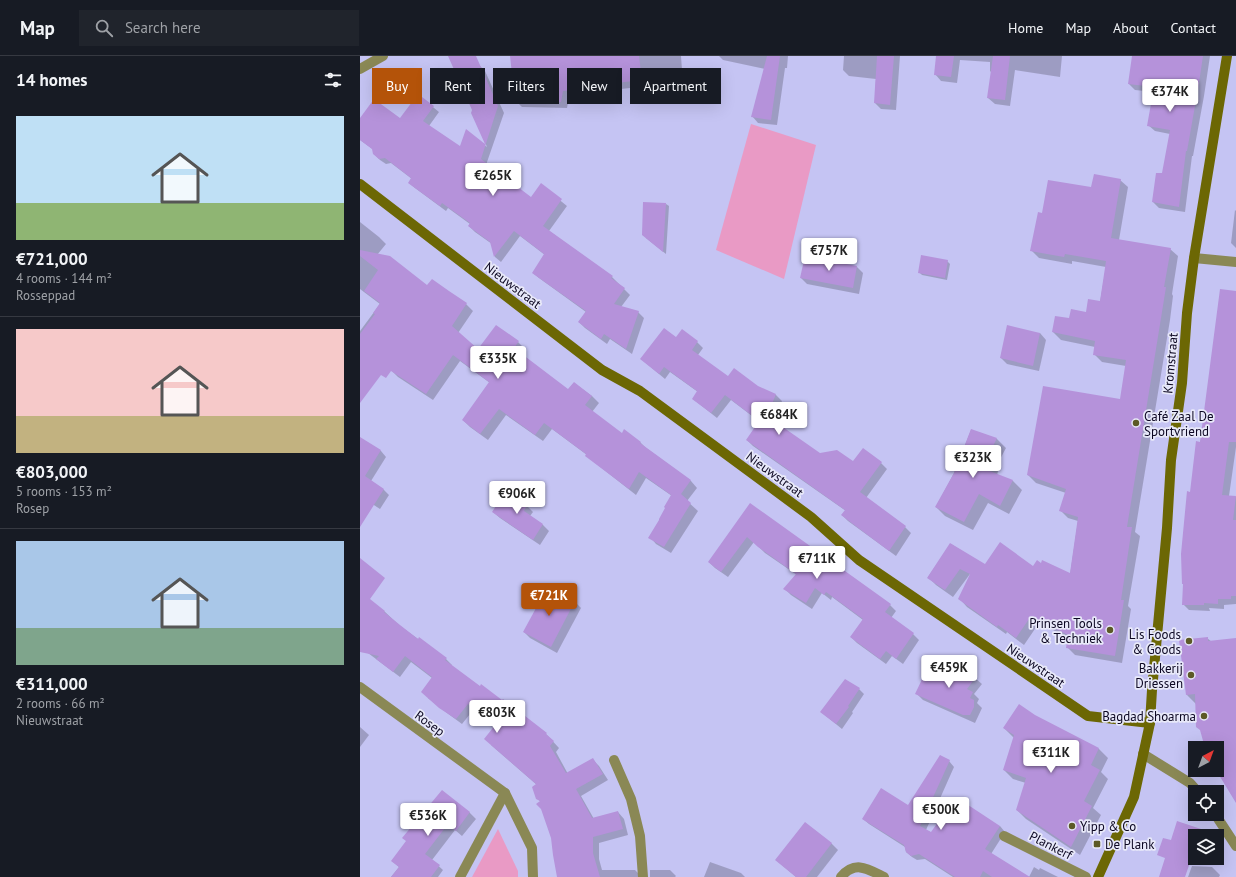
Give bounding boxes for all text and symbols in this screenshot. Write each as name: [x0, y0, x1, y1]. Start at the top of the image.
search box: [79, 10, 359, 46]
text: Map: [20, 16, 55, 40]
icon: search: [93, 17, 115, 39]
text: Search here: [125, 18, 201, 37]
text: Home: [1008, 19, 1043, 37]
text: Map: [1065, 19, 1091, 37]
text: About: [1113, 19, 1149, 37]
text: Contact: [1171, 19, 1216, 37]
chip: Buy: [372, 68, 422, 104]
chip: Rent: [430, 68, 485, 104]
chip: Filters: [493, 68, 559, 104]
chip: New: [567, 68, 622, 104]
chip: Apartment: [630, 68, 721, 104]
text: 14 homes: [16, 69, 87, 91]
icon: filters: [322, 69, 344, 91]
pin: €374K: [1142, 79, 1198, 113]
text: €374K: [1151, 83, 1189, 100]
icon: home: [144, 142, 216, 214]
pin: €265K: [465, 163, 521, 197]
text: €265K: [474, 167, 512, 184]
pin: €757K: [801, 238, 857, 272]
text: €757K: [810, 242, 848, 259]
text: €721,000: [16, 248, 88, 270]
street label: Nieuwstraat: [481, 258, 545, 313]
text: 4 rooms · 144 m²: [16, 270, 112, 287]
text: Rosseppad: [16, 287, 75, 304]
street label: Kromstraat: [1159, 331, 1182, 394]
pin: €335K: [470, 346, 526, 380]
text: €335K: [479, 350, 517, 367]
icon: home: [144, 355, 216, 427]
pin: €684K: [751, 402, 807, 436]
text: €684K: [760, 406, 798, 423]
place label: Café Zaal De Sportvriend: [1144, 408, 1214, 440]
marker: Café Zaal De Sportvriend: [1131, 418, 1141, 428]
pin: €323K: [945, 445, 1001, 479]
street label: Nieuwstraat: [743, 448, 807, 501]
text: €323K: [954, 449, 992, 466]
text: €803,000: [16, 461, 88, 483]
pin: €906K: [489, 481, 545, 515]
text: 5 rooms · 153 m²: [16, 483, 112, 500]
text: €906K: [498, 485, 536, 502]
text: Rosep: [16, 500, 49, 517]
pin: €711K: [789, 546, 845, 580]
text: €711K: [798, 550, 836, 567]
icon: home: [144, 567, 216, 639]
pin: €721K: [521, 583, 577, 617]
text: €721K: [530, 587, 568, 604]
place label: Prinsen Tools & Techniek: [1029, 615, 1103, 647]
marker: Prinsen Tools & Techniek: [1105, 625, 1115, 635]
place label: Lis Foods & Goods: [1129, 626, 1181, 658]
marker: Lis Foods & Goods: [1184, 636, 1194, 646]
street label: Nieuwstraat: [1003, 640, 1069, 692]
pin: €459K: [921, 655, 977, 689]
text: €459K: [930, 659, 968, 676]
place label: Bakkerij Driessen: [1135, 660, 1183, 692]
marker: Bakkerij Driessen: [1186, 670, 1196, 680]
text: €311,000: [16, 673, 88, 695]
text: 2 rooms · 66 m²: [16, 695, 105, 712]
pin: €803K: [469, 700, 525, 734]
text: €803K: [478, 704, 516, 721]
street label: Rosep: [411, 707, 448, 740]
place label: Bagdad Shoarma: [1102, 708, 1196, 725]
marker: Bagdad Shoarma: [1199, 711, 1209, 721]
text: Nieuwstraat: [16, 712, 83, 729]
pin: €311K: [1023, 740, 1079, 774]
north arrow: [1188, 741, 1224, 777]
map controls: [1188, 741, 1224, 865]
text: €311K: [1032, 744, 1070, 761]
button: locate: [1188, 785, 1224, 821]
pin: €500K: [913, 797, 969, 831]
text: €500K: [922, 801, 960, 818]
pin: €536K: [400, 803, 456, 837]
text: €536K: [409, 807, 447, 824]
place label: Yipp & Co: [1080, 818, 1136, 835]
marker: Yipp & Co: [1067, 821, 1077, 831]
street label: Plankerf: [1026, 827, 1076, 864]
button: layers: [1188, 829, 1224, 865]
place label: De Plank: [1105, 836, 1155, 853]
marker: De Plank: [1092, 839, 1102, 849]

